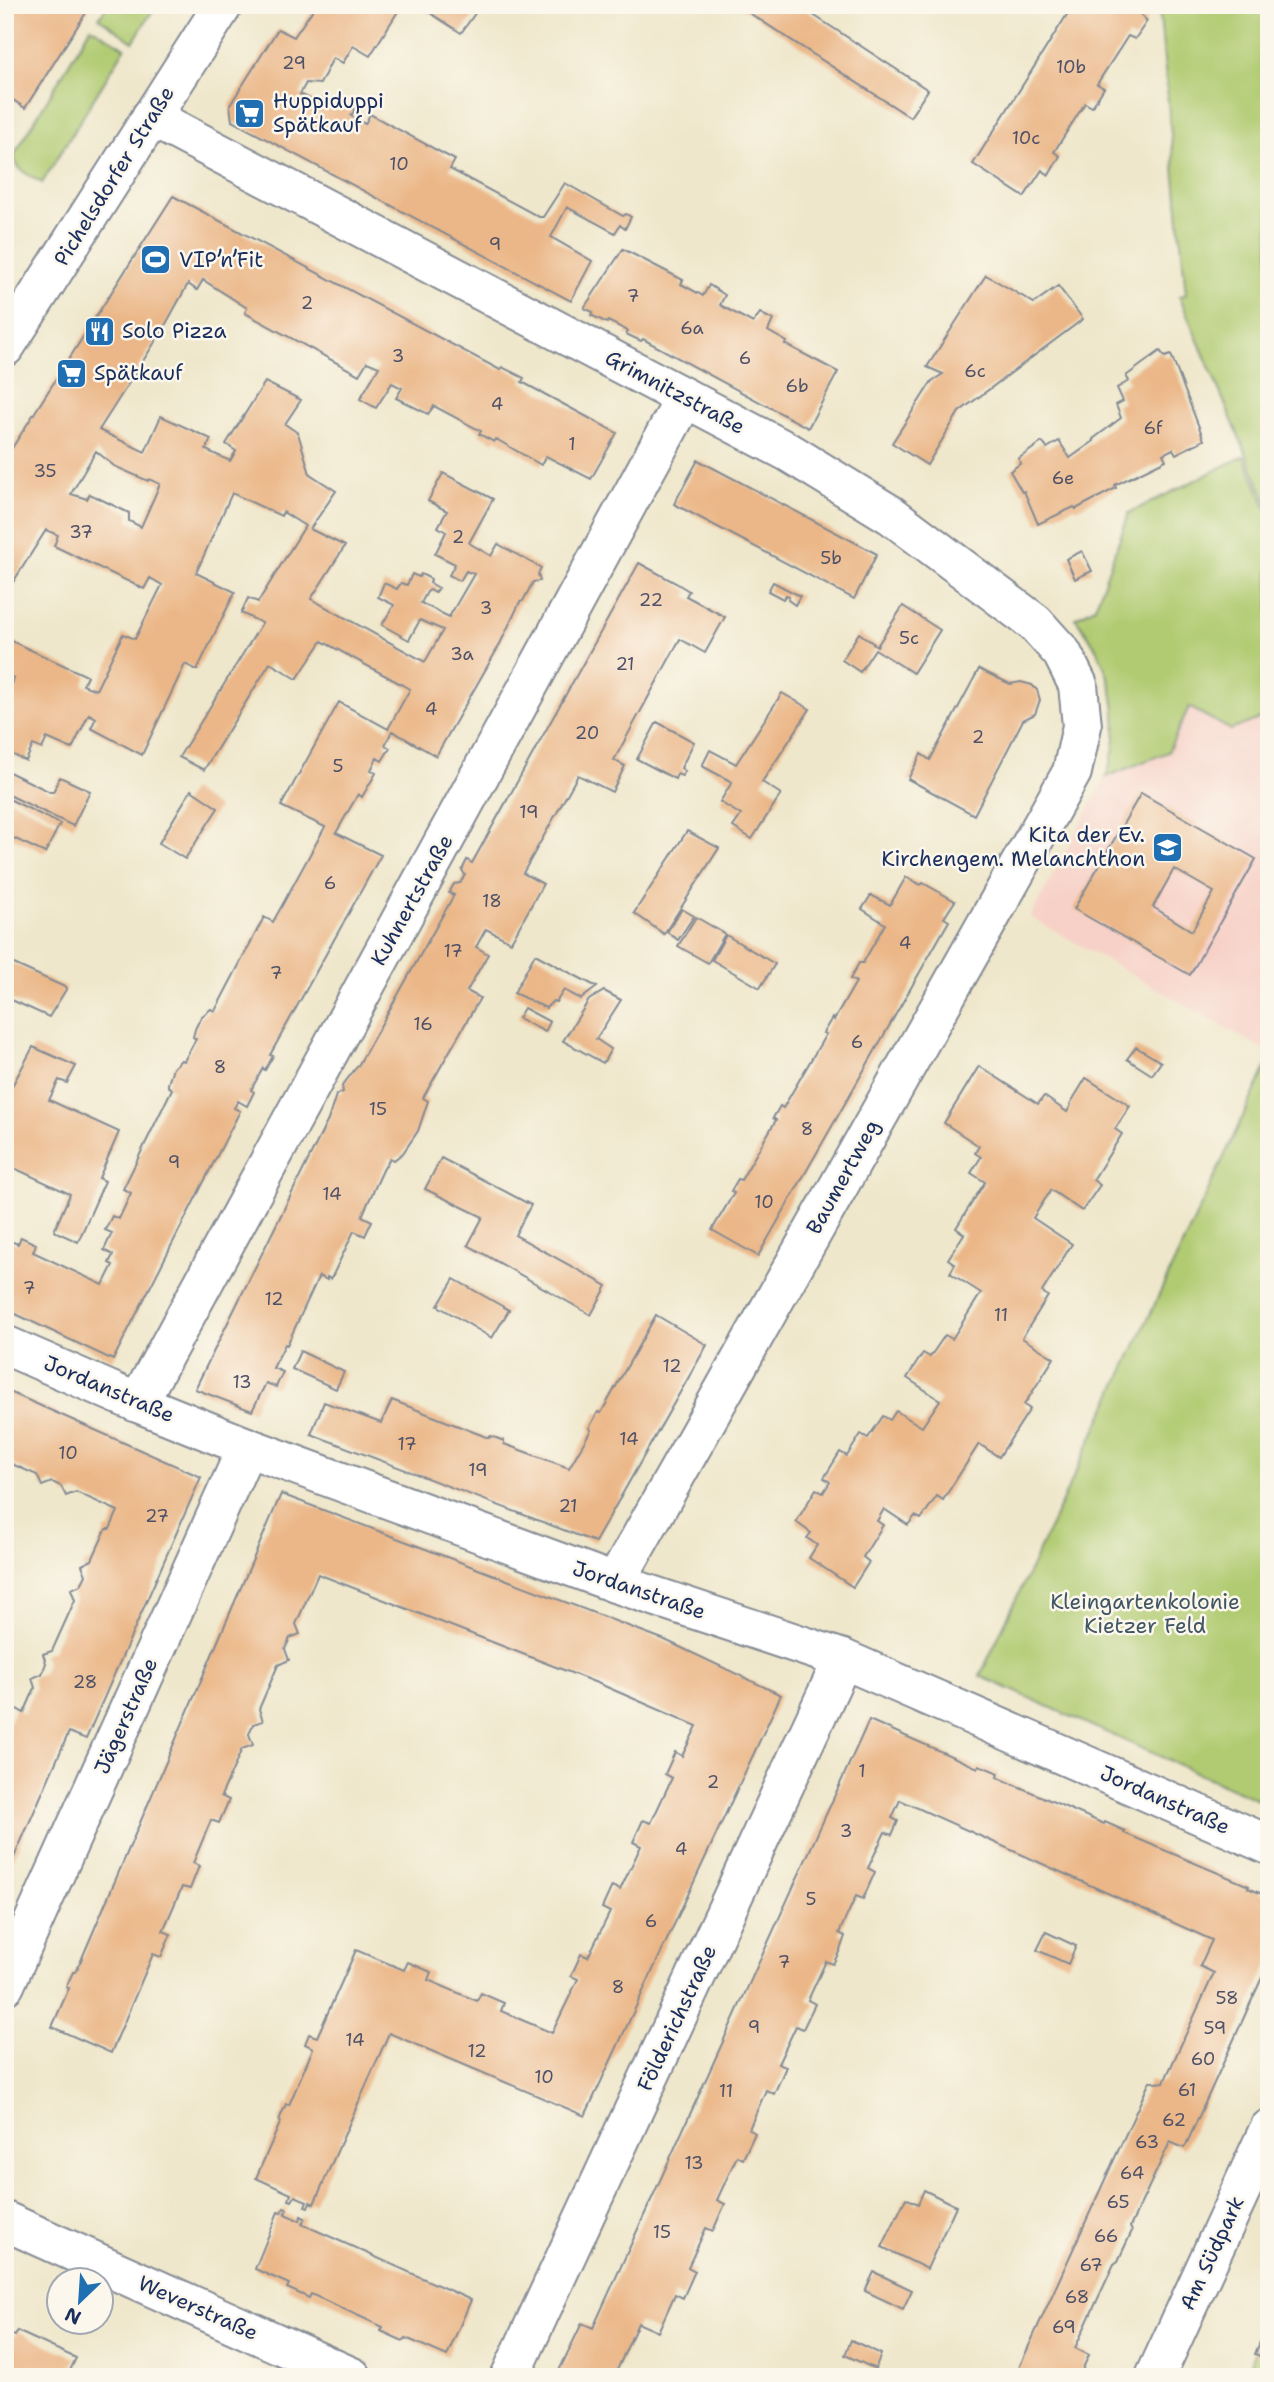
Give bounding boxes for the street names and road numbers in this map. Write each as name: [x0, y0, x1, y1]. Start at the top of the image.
street label: Pichelsdorfer Straße: [47, 81, 181, 271]
street label: Grimnitzstraße: [600, 343, 750, 441]
street label: Kuhnertstraße: [364, 829, 460, 971]
street label: Baumertweg: [800, 1115, 886, 1239]
street label: Jordanstraße: [39, 1349, 179, 1429]
street label: Jordanstraße: [569, 1554, 709, 1626]
street label: Jägerstraße: [88, 1653, 164, 1779]
street label: Jordanstraße: [1096, 1759, 1234, 1841]
street label: Földerichstraße: [631, 1940, 723, 2096]
street label: Am Südpark: [1173, 2191, 1251, 2315]
street label: Weverstraße: [134, 2269, 262, 2347]

